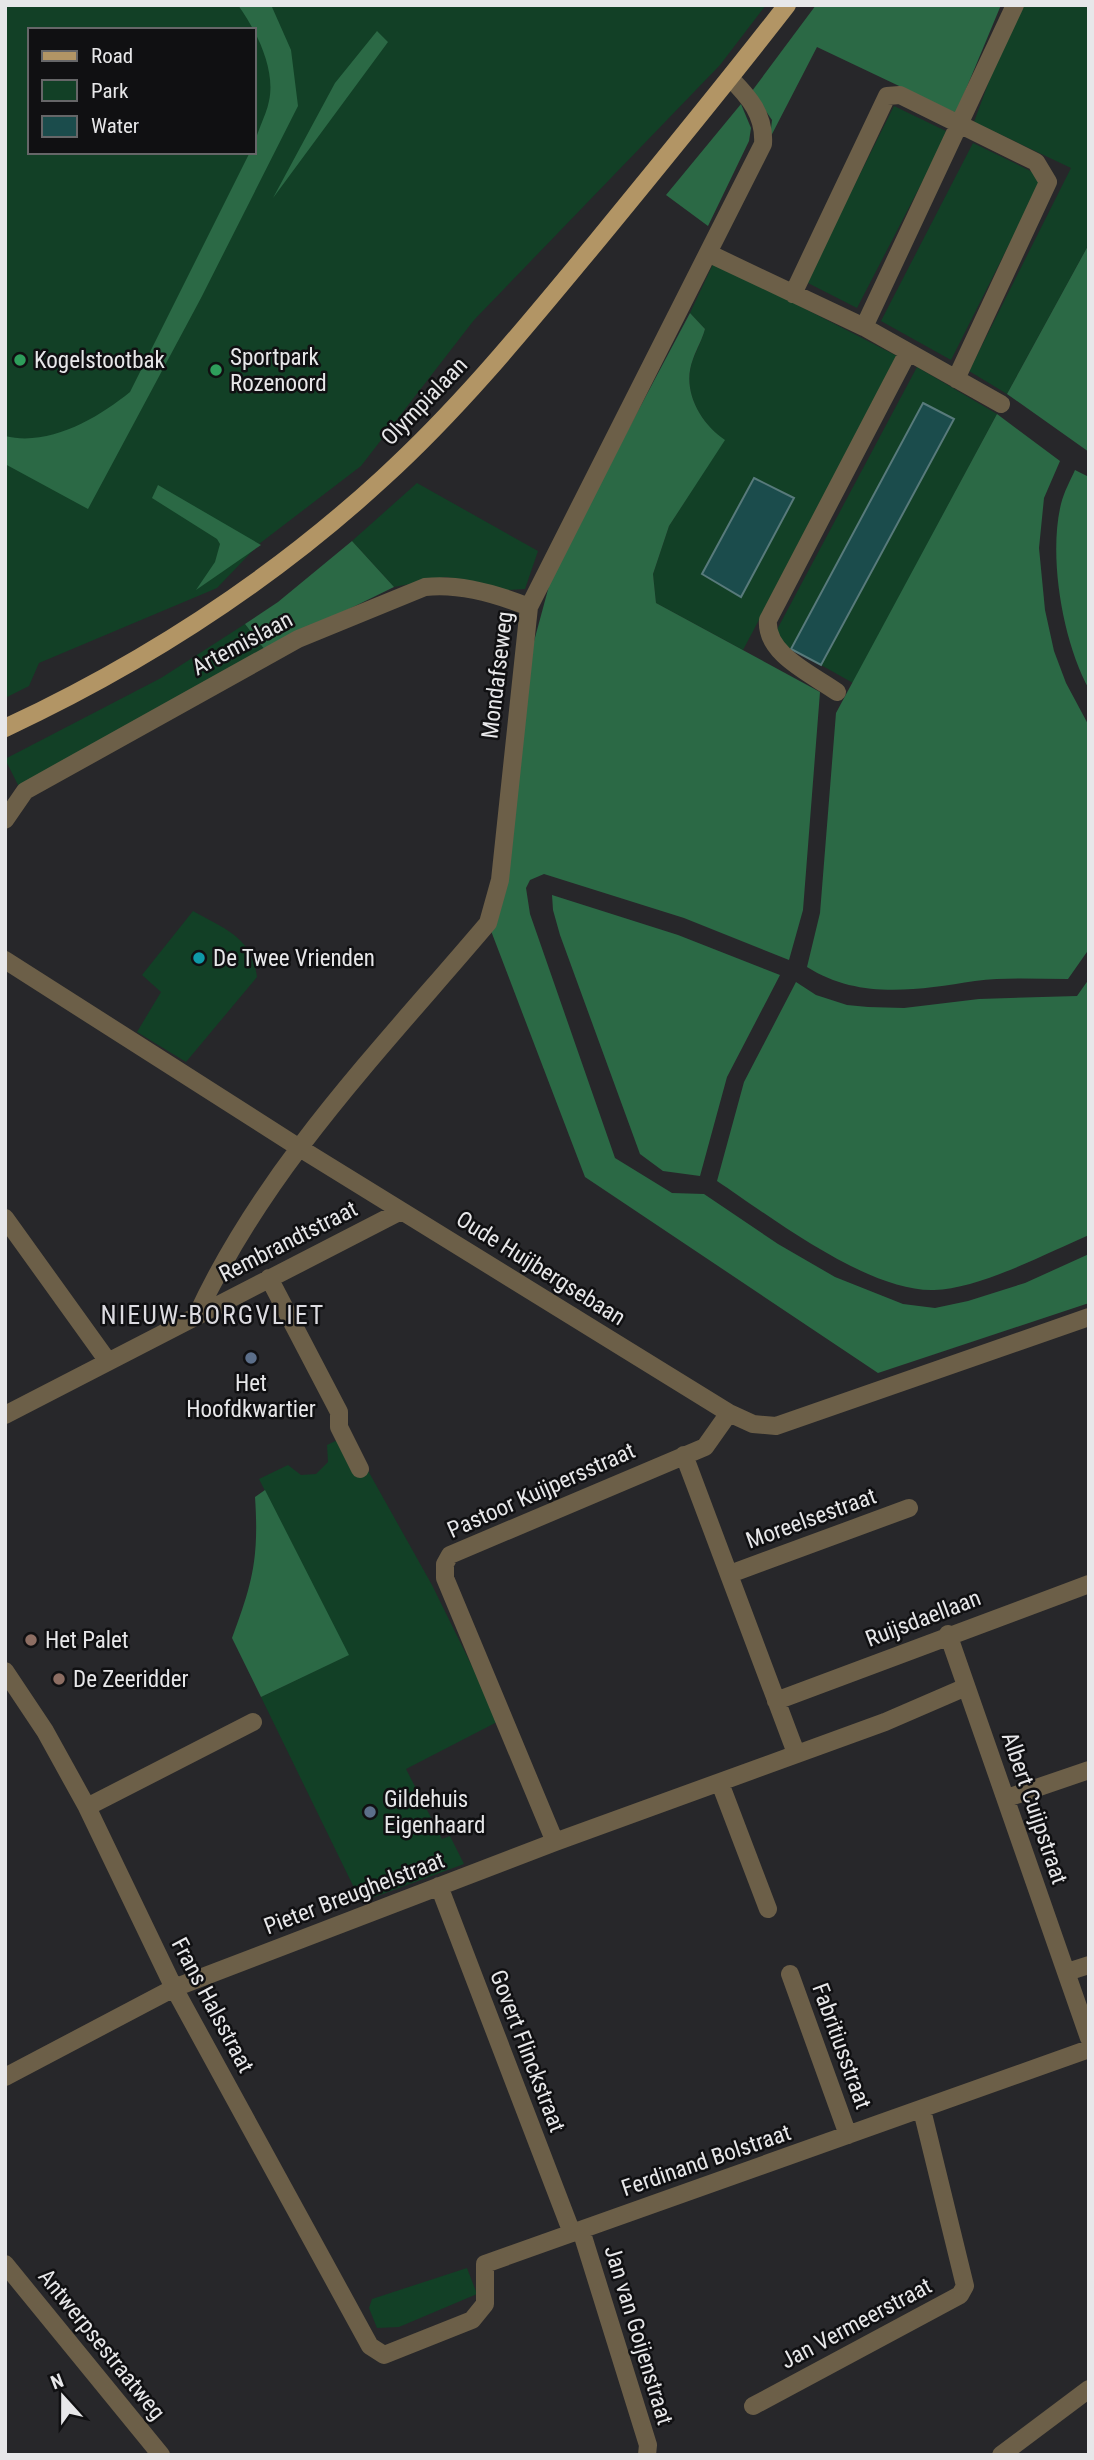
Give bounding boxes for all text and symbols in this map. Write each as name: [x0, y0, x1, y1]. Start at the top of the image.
legend: [28, 28, 256, 154]
text: Road: [91, 44, 133, 68]
text: Park: [91, 79, 129, 103]
text: Water: [91, 114, 139, 138]
place label: Sportpark Rozenoord: [230, 344, 327, 397]
place label: Kogelstootbak: [34, 347, 166, 374]
marker: Kogelstootbak: [12, 352, 28, 368]
street label: Olympialaan: [376, 352, 473, 451]
marker: Sportpark Rozenoord: [208, 362, 224, 378]
street label: Artemislaan: [187, 606, 297, 681]
street label: Mondafseweg: [476, 610, 519, 740]
place label: De Twee Vrienden: [213, 945, 375, 972]
marker: De Twee Vrienden: [191, 950, 207, 966]
street label: Rembrandtstraat: [215, 1195, 362, 1288]
street label: Oude Huijbergsebaan: [451, 1205, 630, 1331]
district label: NIEUW-BORGVLIET: [101, 1300, 325, 1330]
marker: Het Hoofdkwartier: [243, 1350, 259, 1366]
place label: Het Hoofdkwartier: [186, 1370, 316, 1423]
street label: Pastoor Kuijpersstraat: [443, 1437, 639, 1544]
street label: Moreelsestraat: [742, 1482, 880, 1555]
street label: Ruijsdaellaan: [862, 1584, 985, 1653]
place label: Het Palet: [45, 1627, 129, 1654]
marker: Het Palet: [23, 1632, 39, 1648]
place label: De Zeeridder: [73, 1666, 188, 1693]
marker: De Zeeridder: [51, 1671, 67, 1687]
street label: Albert Cuijpstraat: [996, 1729, 1073, 1888]
place label: Gildehuis Eigenhaard: [384, 1786, 485, 1839]
marker: Gildehuis Eigenhaard: [362, 1804, 378, 1820]
street label: Pieter Breughelstraat: [260, 1847, 448, 1940]
street label: Frans Halsstraat: [166, 1933, 259, 2077]
street label: Govert Flinckstraat: [484, 1966, 571, 2136]
street label: Fabritiusstraat: [806, 1980, 877, 2113]
street label: Ferdinand Bolstraat: [618, 2119, 794, 2202]
street label: Jan van Goijenstraat: [598, 2242, 679, 2428]
street label: Antwerpsestraatweg: [32, 2263, 171, 2425]
street label: Jan Vermeerstraat: [776, 2272, 936, 2375]
north arrow: [28, 2362, 98, 2432]
text: N: [48, 2369, 67, 2394]

